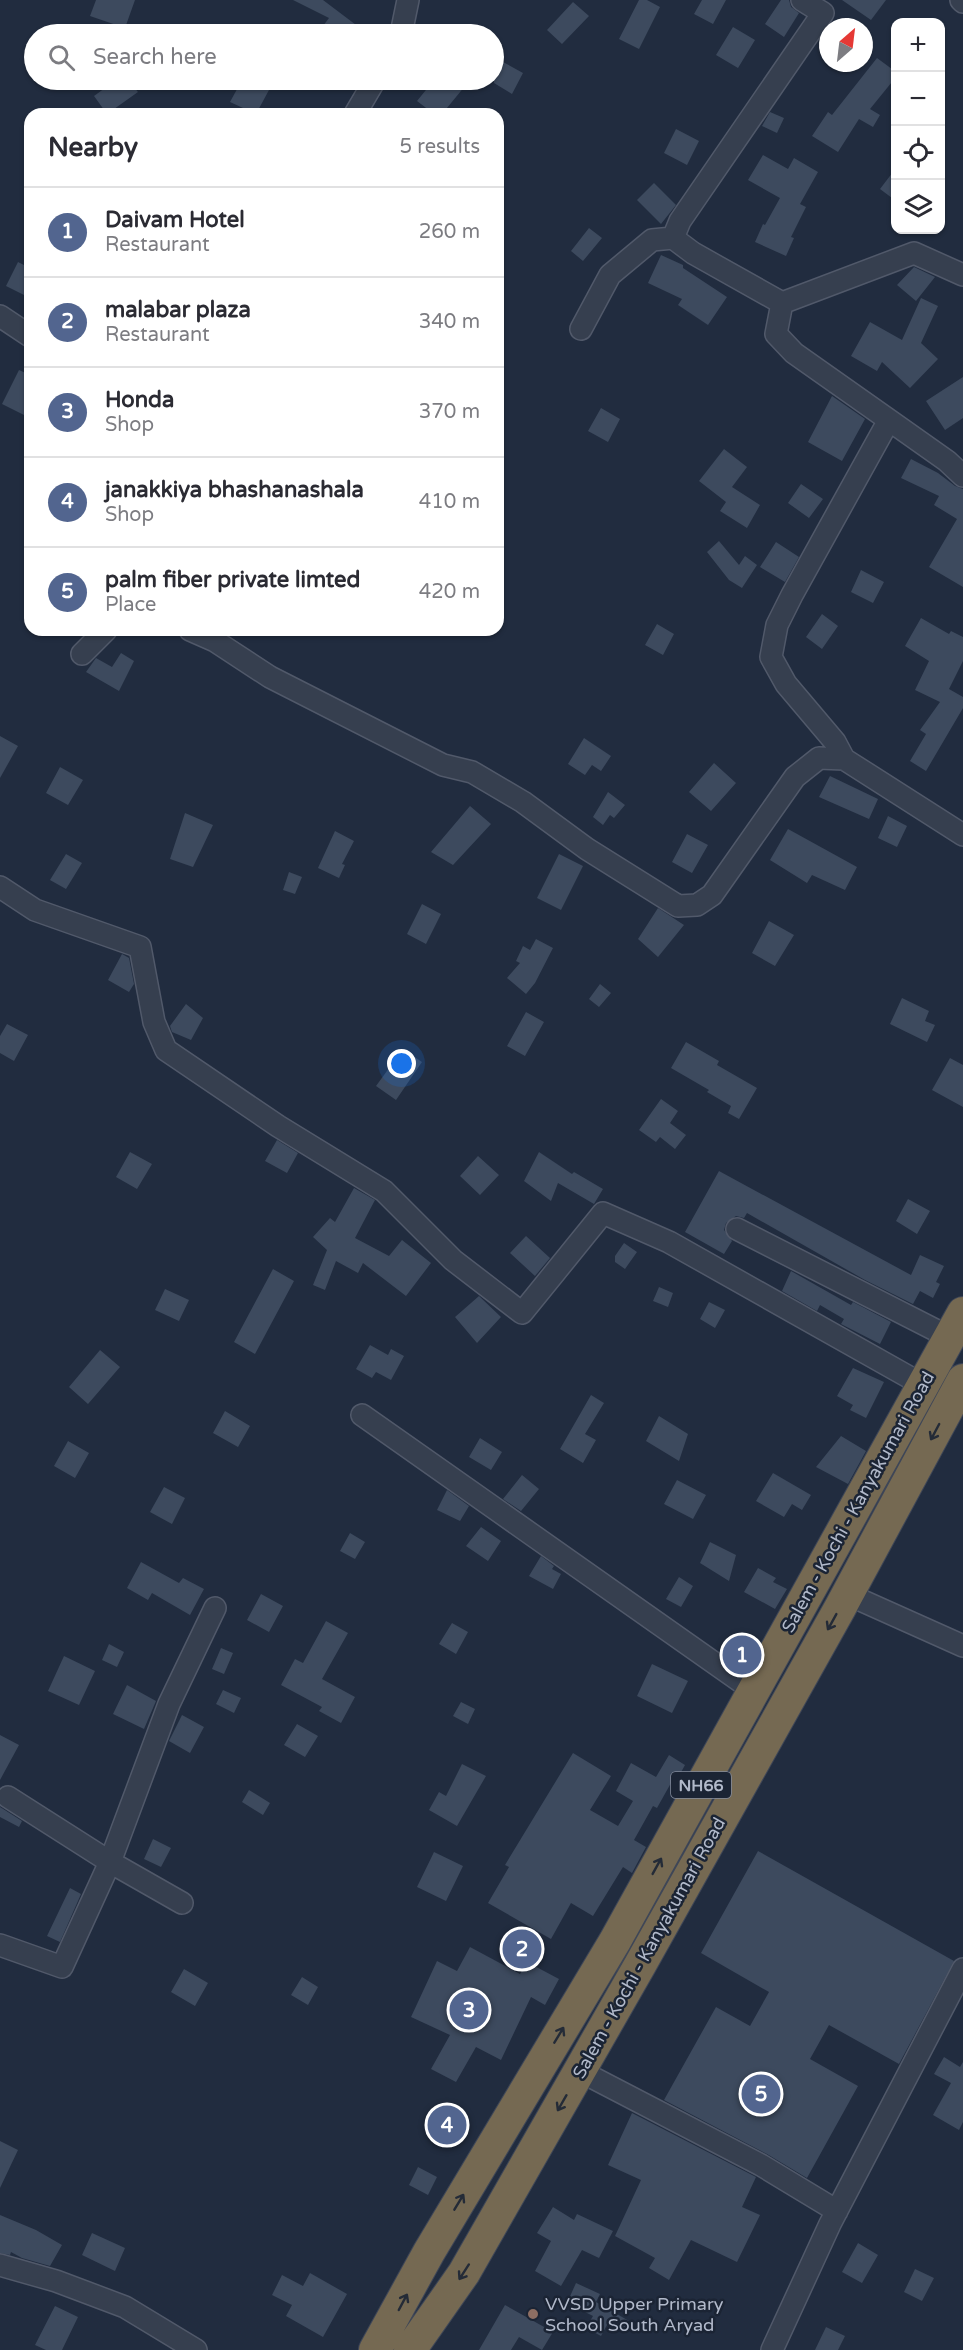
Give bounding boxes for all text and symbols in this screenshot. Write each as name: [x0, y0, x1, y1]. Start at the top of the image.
north arrow: [819, 18, 873, 72]
map controls: [891, 18, 945, 234]
button: +: [891, 18, 945, 72]
search box: [24, 24, 504, 90]
icon: search: [45, 41, 78, 74]
text: Search here: [93, 44, 217, 70]
button: −: [891, 72, 945, 126]
button: locate: [891, 126, 945, 180]
text: Nearby: [48, 132, 138, 163]
text: 5 results: [400, 135, 480, 159]
button: layers: [891, 180, 945, 234]
text: Daivam Hotel: [105, 207, 245, 233]
text: 1: [61, 220, 74, 244]
text: 260 m: [419, 220, 480, 244]
text: Restaurant: [105, 233, 210, 257]
text: malabar plaza: [105, 297, 251, 323]
text: 2: [61, 310, 74, 334]
text: 340 m: [419, 310, 480, 334]
text: Restaurant: [105, 323, 210, 347]
text: Honda: [105, 387, 174, 413]
text: 3: [61, 400, 74, 424]
text: 370 m: [419, 400, 480, 424]
text: Shop: [105, 413, 154, 437]
text: janakkiya bhashanashala: [105, 477, 364, 503]
text: 4: [61, 490, 74, 514]
text: 410 m: [419, 490, 480, 514]
text: Shop: [105, 503, 154, 527]
text: palm fiber private limted: [105, 567, 360, 593]
text: 5: [61, 580, 74, 604]
text: 420 m: [419, 580, 480, 604]
text: Place: [105, 593, 156, 617]
your location: [387, 1049, 416, 1078]
street label: Salem - Kochi - Kanyakumari Road: [777, 1368, 939, 1636]
one-way arrow: [929, 1422, 940, 1440]
one-way arrow: [826, 1612, 837, 1630]
pin: 1: [722, 1632, 762, 1678]
road number: NH66: [671, 1772, 731, 1798]
street label: Salem - Kochi - Kanyakumari Road: [568, 1814, 730, 2082]
one-way arrow: [651, 1858, 663, 1875]
pin: 2: [502, 1926, 542, 1972]
pin: 3: [450, 1988, 488, 2032]
one-way arrow: [554, 2027, 566, 2044]
pin: 5: [742, 2072, 780, 2116]
one-way arrow: [555, 2094, 567, 2111]
pin: 4: [428, 2102, 466, 2148]
one-way arrow: [454, 2194, 466, 2211]
one-way arrow: [458, 2263, 471, 2280]
one-way arrow: [398, 2293, 409, 2311]
place label: VVSD Upper Primary School South Aryad: [545, 2293, 724, 2336]
marker: VVSD Upper Primary School South Aryad: [526, 2307, 540, 2321]

